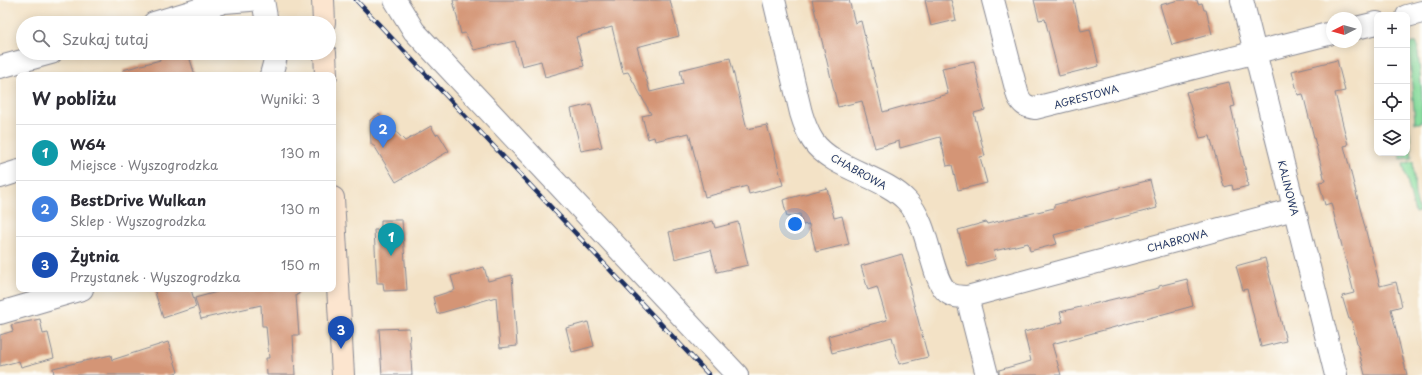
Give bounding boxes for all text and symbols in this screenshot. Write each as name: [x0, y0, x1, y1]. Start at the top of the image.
north arrow: [1326, 12, 1362, 48]
map controls: [1374, 12, 1410, 156]
button: +: [1374, 12, 1410, 48]
search box: [16, 16, 336, 60]
icon: search: [30, 27, 52, 49]
text: Szukaj tutaj: [62, 27, 149, 50]
button: −: [1374, 48, 1410, 84]
street label: AGRESTOWA: [1052, 80, 1120, 112]
button: locate: [1374, 84, 1410, 120]
text: W pobliżu: [32, 85, 117, 111]
text: Wyniki: 3: [260, 89, 320, 108]
pin: 2: [370, 115, 396, 148]
button: layers: [1374, 120, 1410, 156]
text: W64: [70, 132, 106, 155]
text: 1: [42, 143, 48, 162]
text: 130 m: [281, 143, 320, 162]
street label: CHABROWA: [828, 149, 890, 193]
text: Miejsce · Wyszogrodzka: [70, 155, 218, 174]
street label: KALINOWA: [1275, 159, 1303, 218]
text: BestDrive Wulkan: [70, 188, 206, 211]
text: 2: [40, 199, 50, 218]
text: 130 m: [281, 199, 320, 218]
text: Sklep · Wyszogrodzka: [70, 211, 206, 230]
your location: [785, 214, 805, 234]
pin: 1: [378, 223, 404, 256]
street label: CHABROWA: [1145, 225, 1209, 255]
text: Żytnia: [70, 244, 120, 267]
text: 3: [41, 255, 49, 274]
text: 150 m: [281, 255, 320, 274]
text: Przystanek · Wyszogrodzka: [70, 267, 240, 286]
pin: 3: [328, 316, 354, 349]

